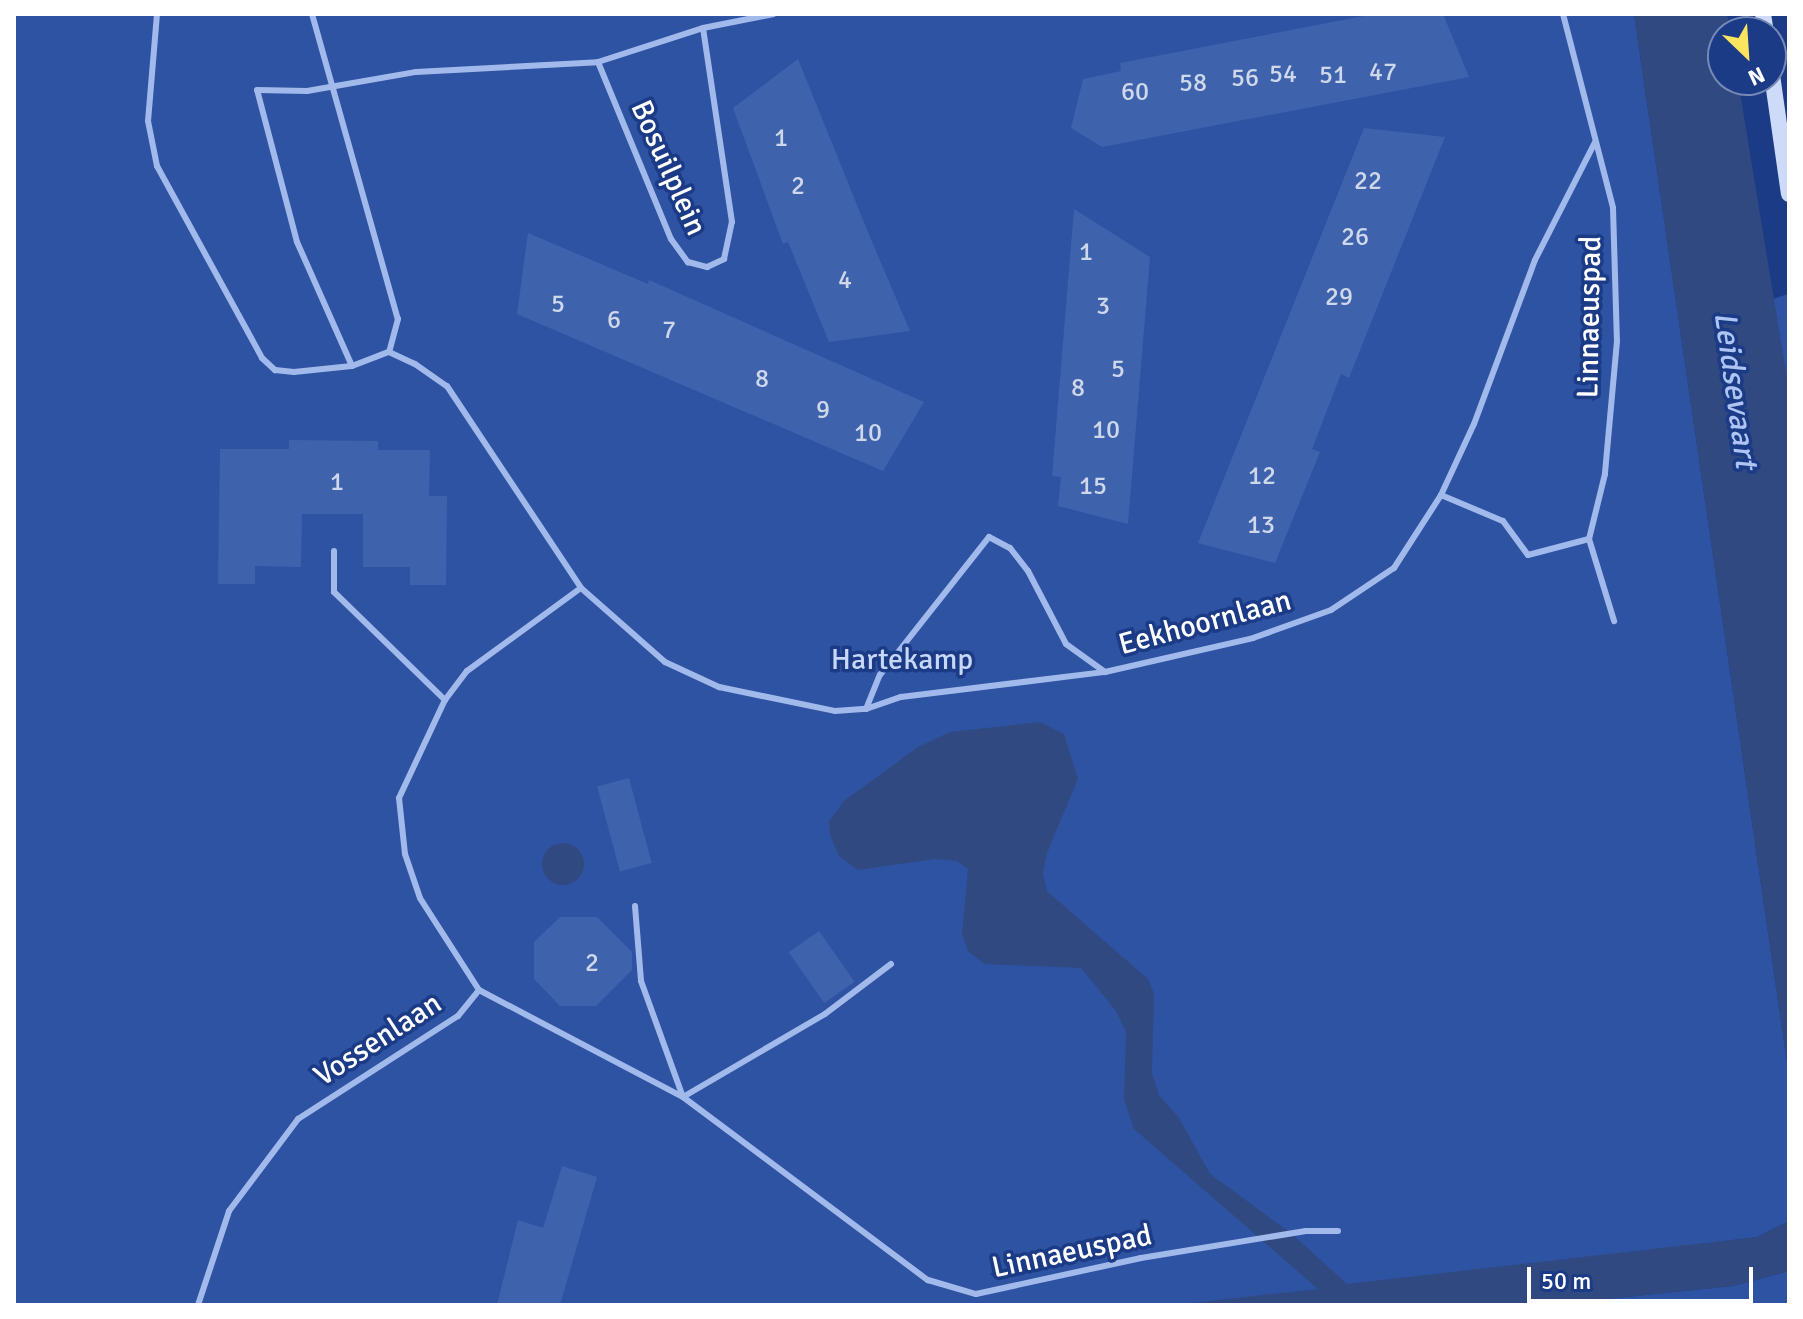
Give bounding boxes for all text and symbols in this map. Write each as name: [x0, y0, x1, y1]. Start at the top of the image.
north arrow: [1707, 16, 1787, 96]
house number: 47: [1369, 57, 1397, 89]
house number: 54: [1269, 59, 1297, 91]
house number: 51: [1319, 60, 1347, 92]
text: N: [1744, 61, 1769, 92]
house number: 56: [1231, 63, 1259, 95]
house number: 58: [1179, 68, 1207, 100]
house number: 60: [1121, 77, 1149, 109]
street label: Bosuilplein: [622, 95, 714, 241]
house number: 1: [774, 123, 788, 155]
house number: 22: [1354, 166, 1382, 198]
house number: 2: [791, 171, 805, 203]
house number: 26: [1341, 222, 1369, 254]
street label: Linnaeuspad: [1571, 235, 1609, 399]
house number: 1: [1079, 237, 1093, 269]
house number: 4: [838, 265, 852, 297]
house number: 29: [1325, 282, 1353, 314]
house number: 5: [551, 289, 565, 321]
house number: 3: [1096, 291, 1110, 323]
house number: 6: [607, 305, 621, 337]
water label: Leidsevaart: [1705, 309, 1765, 471]
house number: 7: [662, 315, 676, 347]
house number: 5: [1111, 354, 1125, 386]
house number: 8: [755, 364, 769, 396]
house number: 8: [1071, 373, 1085, 405]
house number: 9: [816, 395, 830, 427]
house number: 10: [1092, 415, 1120, 447]
house number: 10: [854, 418, 882, 450]
house number: 12: [1248, 461, 1276, 493]
house number: 1: [330, 467, 344, 499]
house number: 15: [1079, 471, 1107, 503]
house number: 13: [1247, 510, 1275, 542]
street label: Eekhoornlaan: [1115, 583, 1295, 663]
park label: Hartekamp: [831, 642, 973, 678]
house number: 2: [585, 948, 599, 980]
street label: Vossenlaan: [308, 986, 448, 1094]
street label: Linnaeuspad: [989, 1218, 1155, 1286]
scale bar: [1531, 1251, 1757, 1301]
text: 50 m: [1541, 1266, 1591, 1296]

